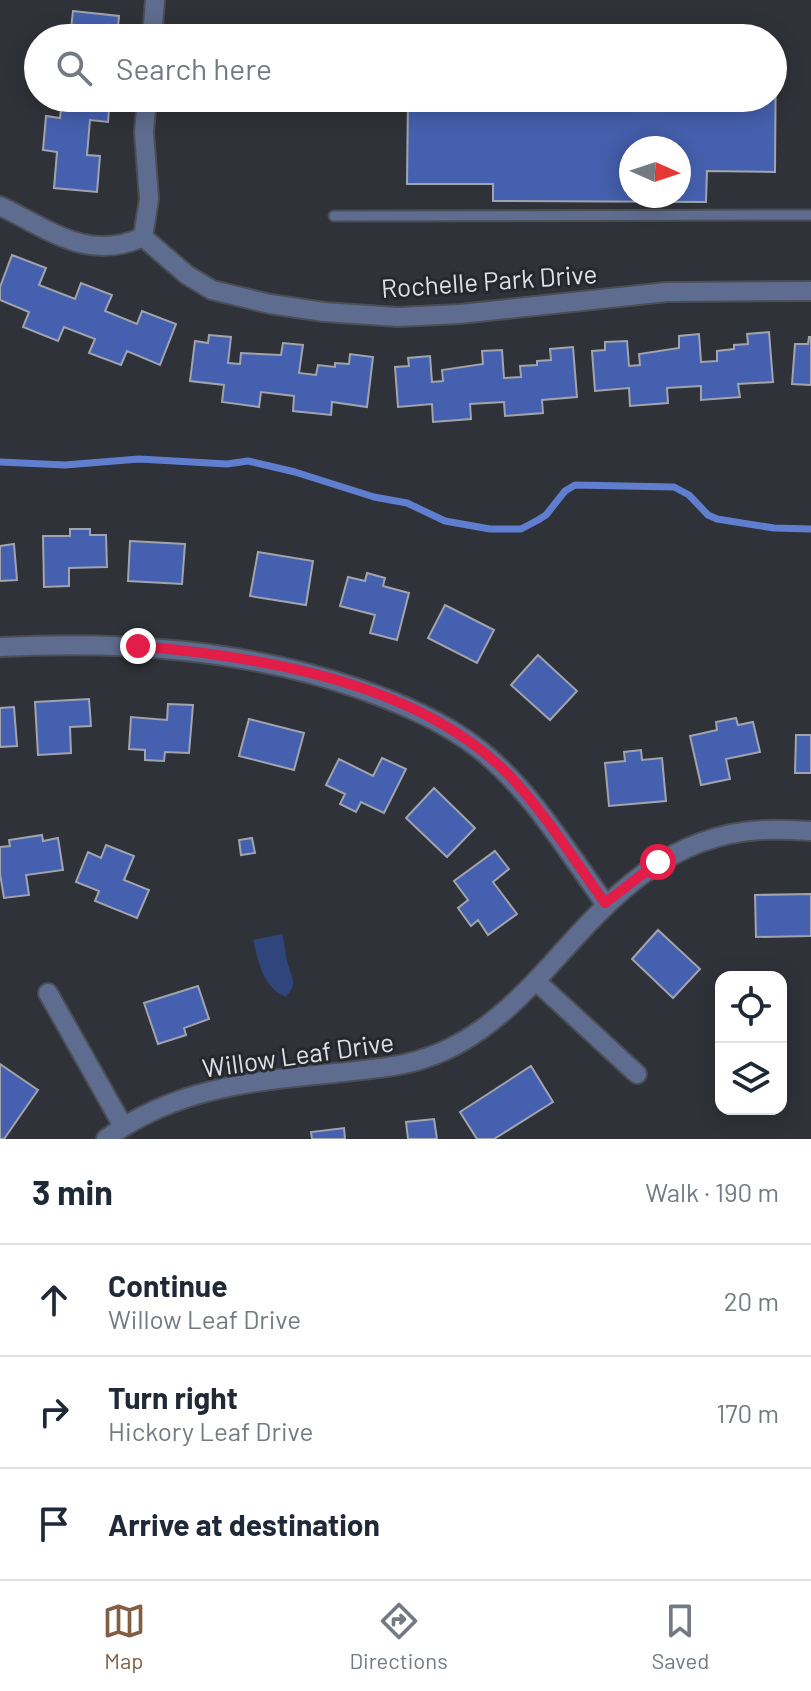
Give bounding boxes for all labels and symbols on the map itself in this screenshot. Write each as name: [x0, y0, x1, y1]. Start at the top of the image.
north arrow: [619, 136, 691, 208]
street label: Rochelle Park Drive: [380, 257, 598, 303]
route end: [120, 628, 156, 664]
route start: [640, 844, 676, 880]
street label: Willow Leaf Drive: [200, 1025, 396, 1083]

